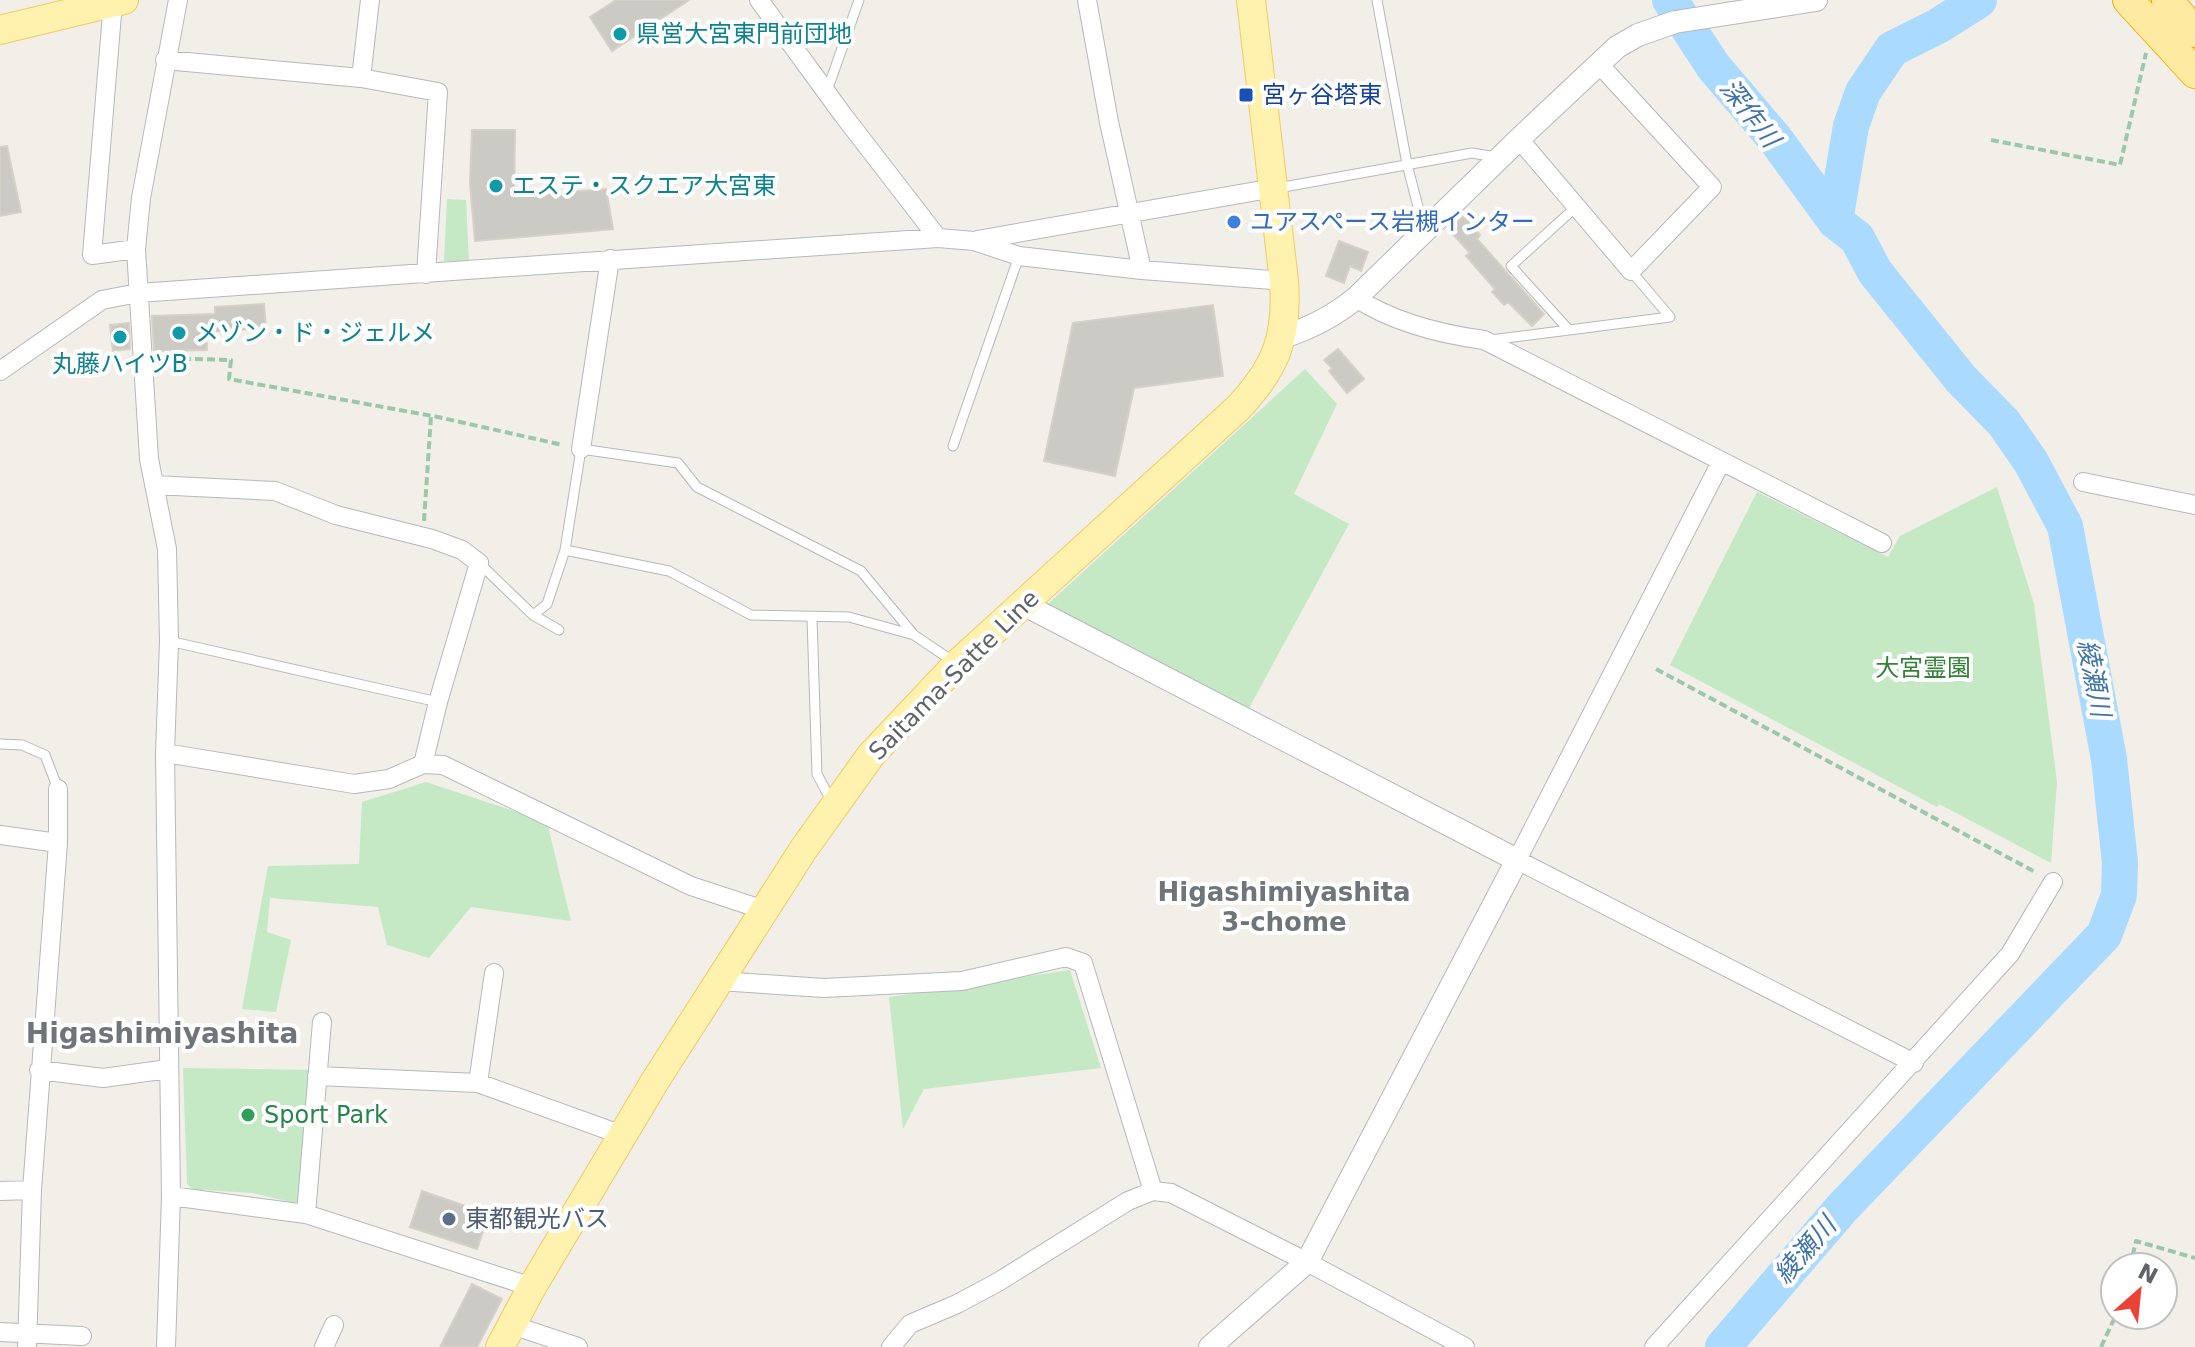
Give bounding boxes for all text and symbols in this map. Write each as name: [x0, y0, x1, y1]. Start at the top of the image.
place label: 県営大宮東門前団地: [636, 20, 852, 48]
marker: 県営大宮東門前団地: [611, 25, 629, 43]
water label: 深作川: [1714, 73, 1788, 155]
place label: 宮ヶ谷塔東: [1262, 81, 1382, 109]
marker: 宮ヶ谷塔東: [1237, 86, 1255, 104]
place label: エステ・スクエア大宮東: [512, 172, 776, 200]
marker: エステ・スクエア大宮東: [487, 177, 505, 195]
place label: ユアスペース岩槻インター: [1250, 208, 1535, 236]
marker: ユアスペース岩槻インター: [1225, 213, 1243, 231]
place label: メゾン・ド・ジェルメ: [195, 319, 435, 347]
marker: メゾン・ド・ジェルメ: [170, 324, 188, 342]
marker: 丸藤ハイツB: [111, 328, 129, 346]
place label: 丸藤ハイツB: [52, 350, 188, 378]
street label: Saitama-Satte Line: [863, 584, 1045, 766]
water label: 綾瀬川: [2072, 637, 2117, 722]
park label: 大宮霊園: [1875, 654, 1971, 682]
district label: Higashimiyashita 3-chome: [1157, 877, 1411, 937]
district label: Higashimiyashita: [26, 1017, 298, 1050]
place label: Sport Park: [264, 1101, 388, 1129]
marker: Sport Park: [239, 1106, 257, 1124]
place label: 東都観光バス: [465, 1205, 609, 1233]
water label: 綾瀬川: [1768, 1208, 1844, 1289]
marker: 東都観光バス: [440, 1210, 458, 1228]
north arrow: [2099, 1251, 2179, 1331]
text: N: [2134, 1258, 2162, 1289]

